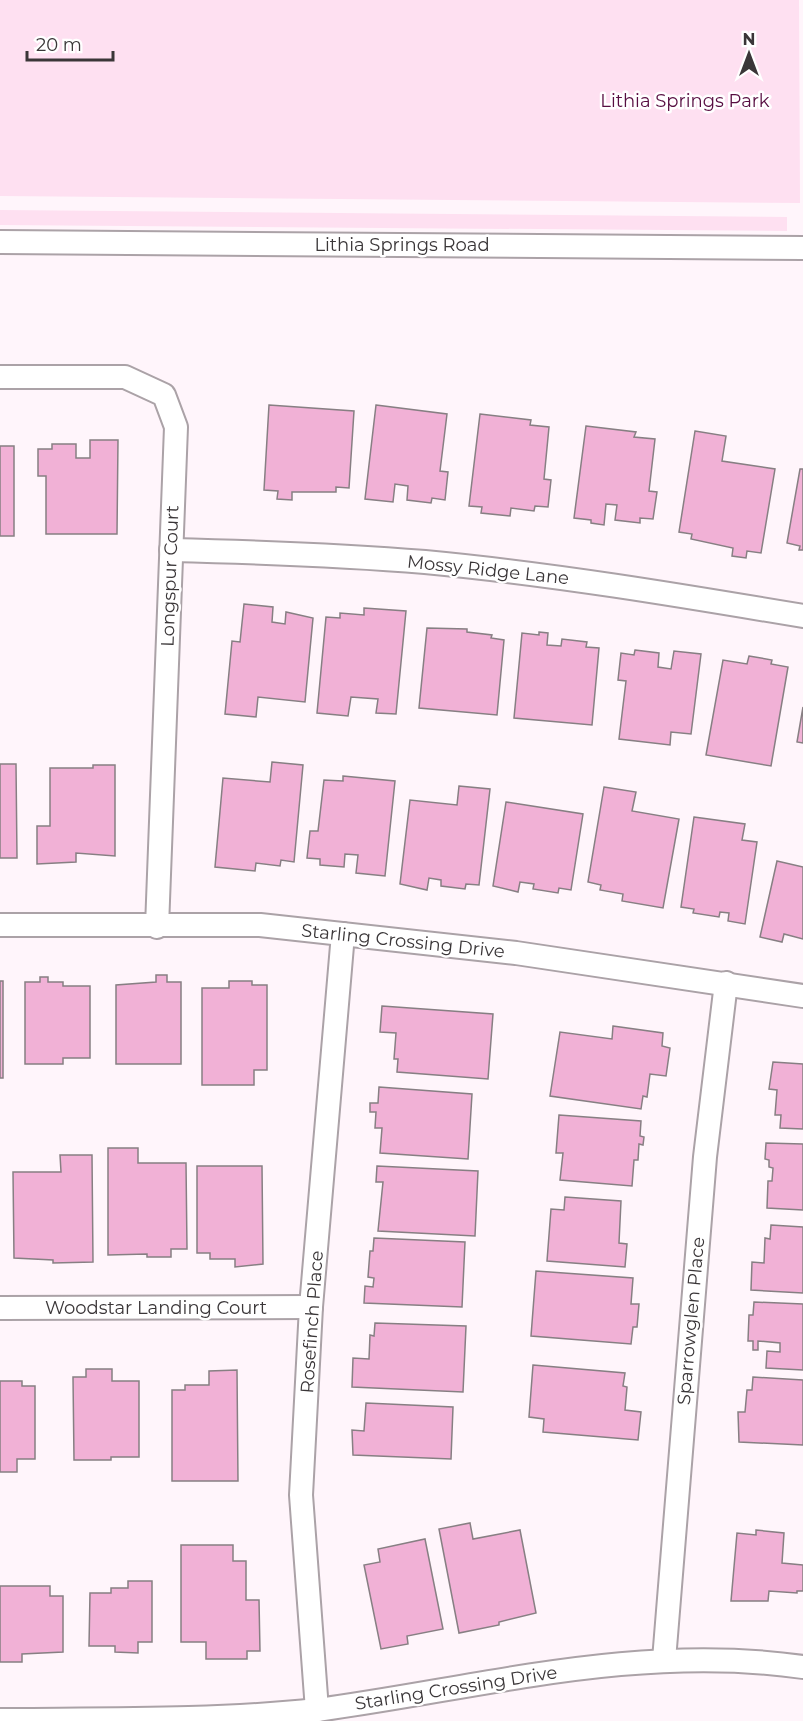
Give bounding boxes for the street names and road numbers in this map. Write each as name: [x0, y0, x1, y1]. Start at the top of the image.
street label: Lithia Springs Road: [314, 234, 490, 256]
street label: Longspur Court: [157, 505, 183, 647]
street label: Mossy Ridge Lane: [406, 551, 570, 589]
street label: Starling Crossing Drive: [300, 919, 506, 963]
street label: Sparrowglen Place: [673, 1236, 709, 1406]
street label: Rosefinch Place: [296, 1250, 328, 1394]
street label: Woodstar Landing Court: [45, 1297, 267, 1319]
street label: Starling Crossing Drive: [353, 1661, 559, 1715]

